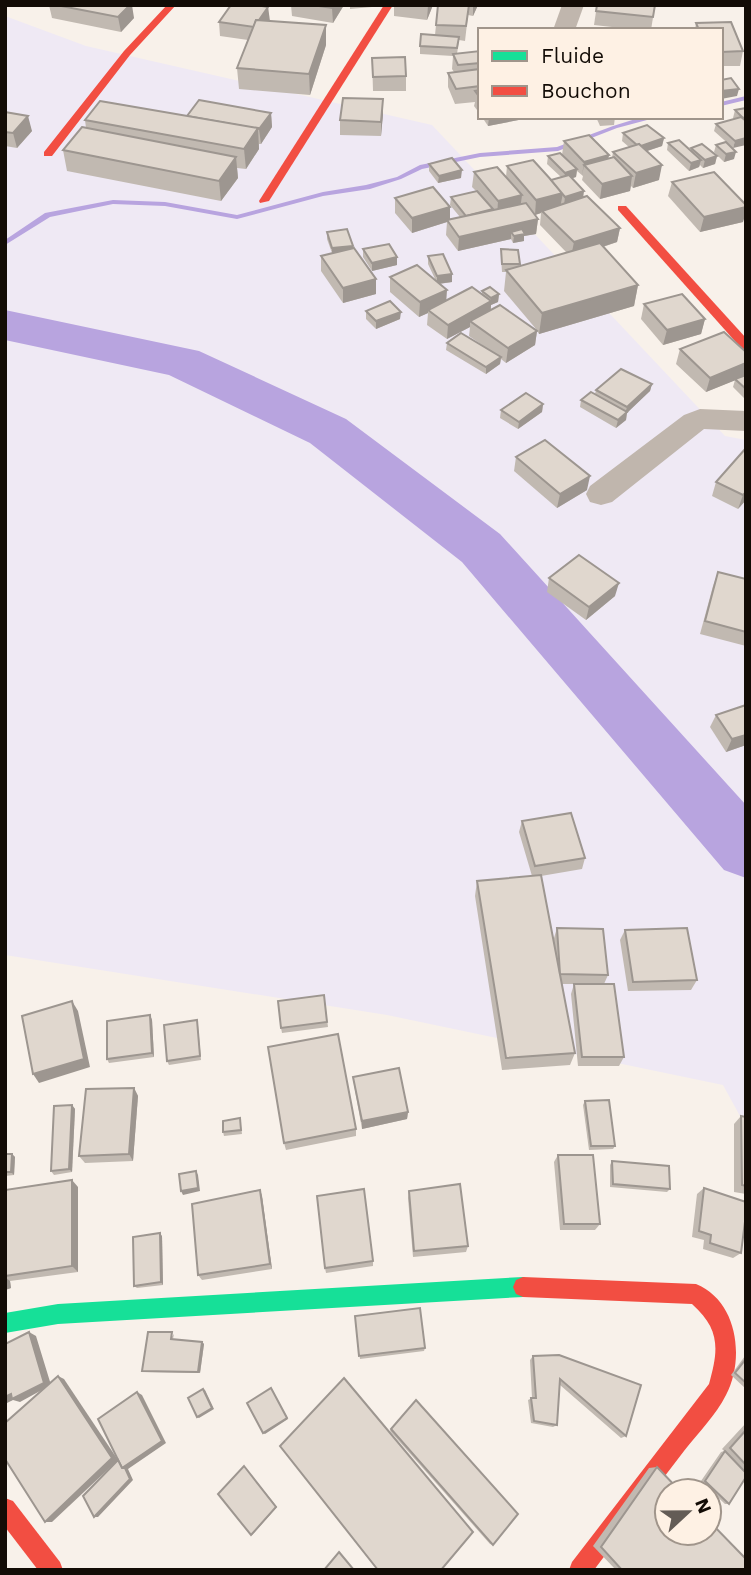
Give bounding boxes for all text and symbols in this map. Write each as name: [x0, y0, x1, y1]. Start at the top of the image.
legend: [478, 28, 723, 119]
text: Fluide: [541, 43, 604, 68]
text: Bouchon: [541, 78, 631, 103]
north arrow: [653, 1477, 723, 1547]
text: N: [690, 1495, 717, 1517]

